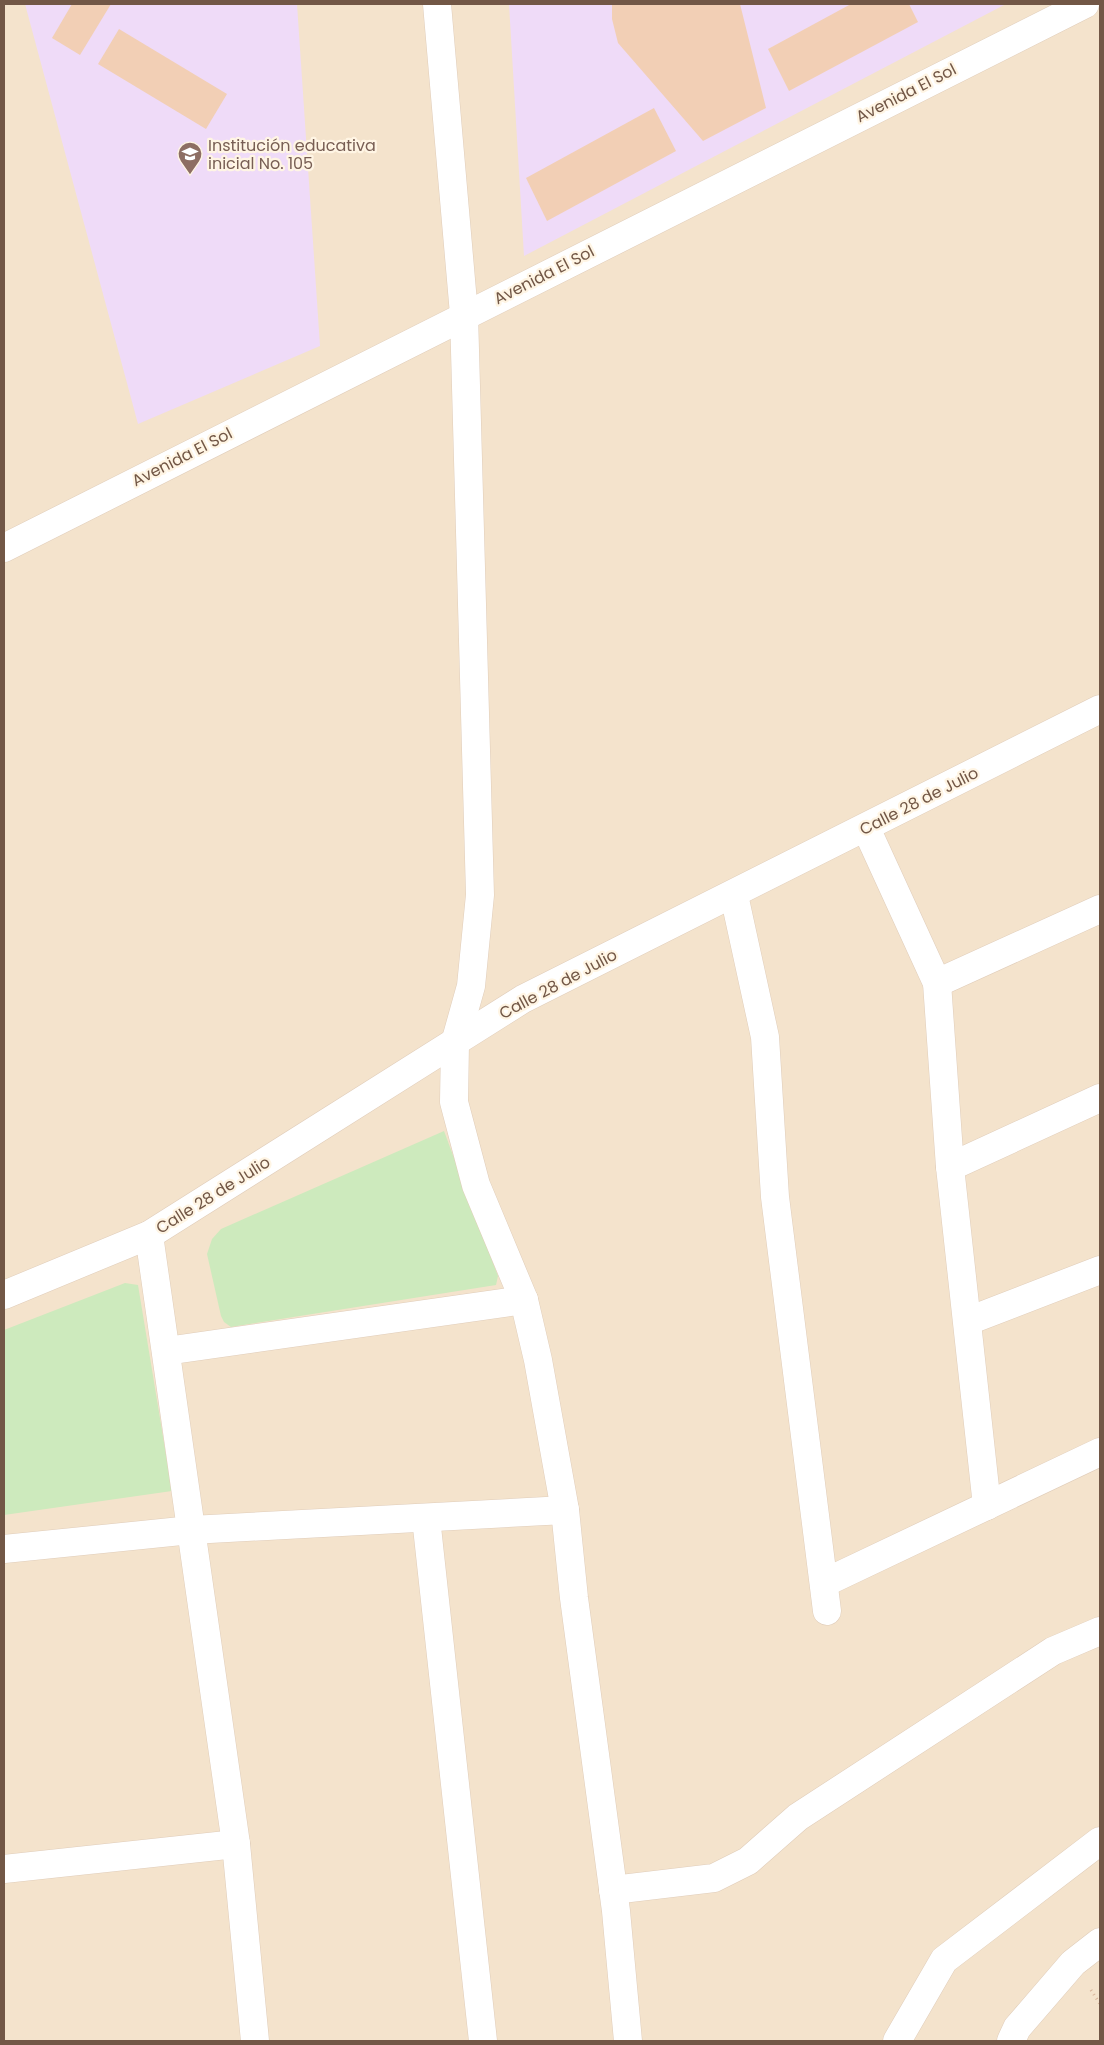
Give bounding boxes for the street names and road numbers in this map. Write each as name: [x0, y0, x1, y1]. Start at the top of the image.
street label: Avenida El Sol: [852, 58, 960, 128]
street label: Avenida El Sol: [490, 240, 598, 310]
street label: Avenida El Sol: [128, 422, 236, 492]
street label: Calle 28 de Julio: [856, 761, 982, 841]
street label: Calle 28 de Julio: [495, 943, 621, 1025]
street label: Calle 28 de Julio: [152, 1151, 274, 1239]

